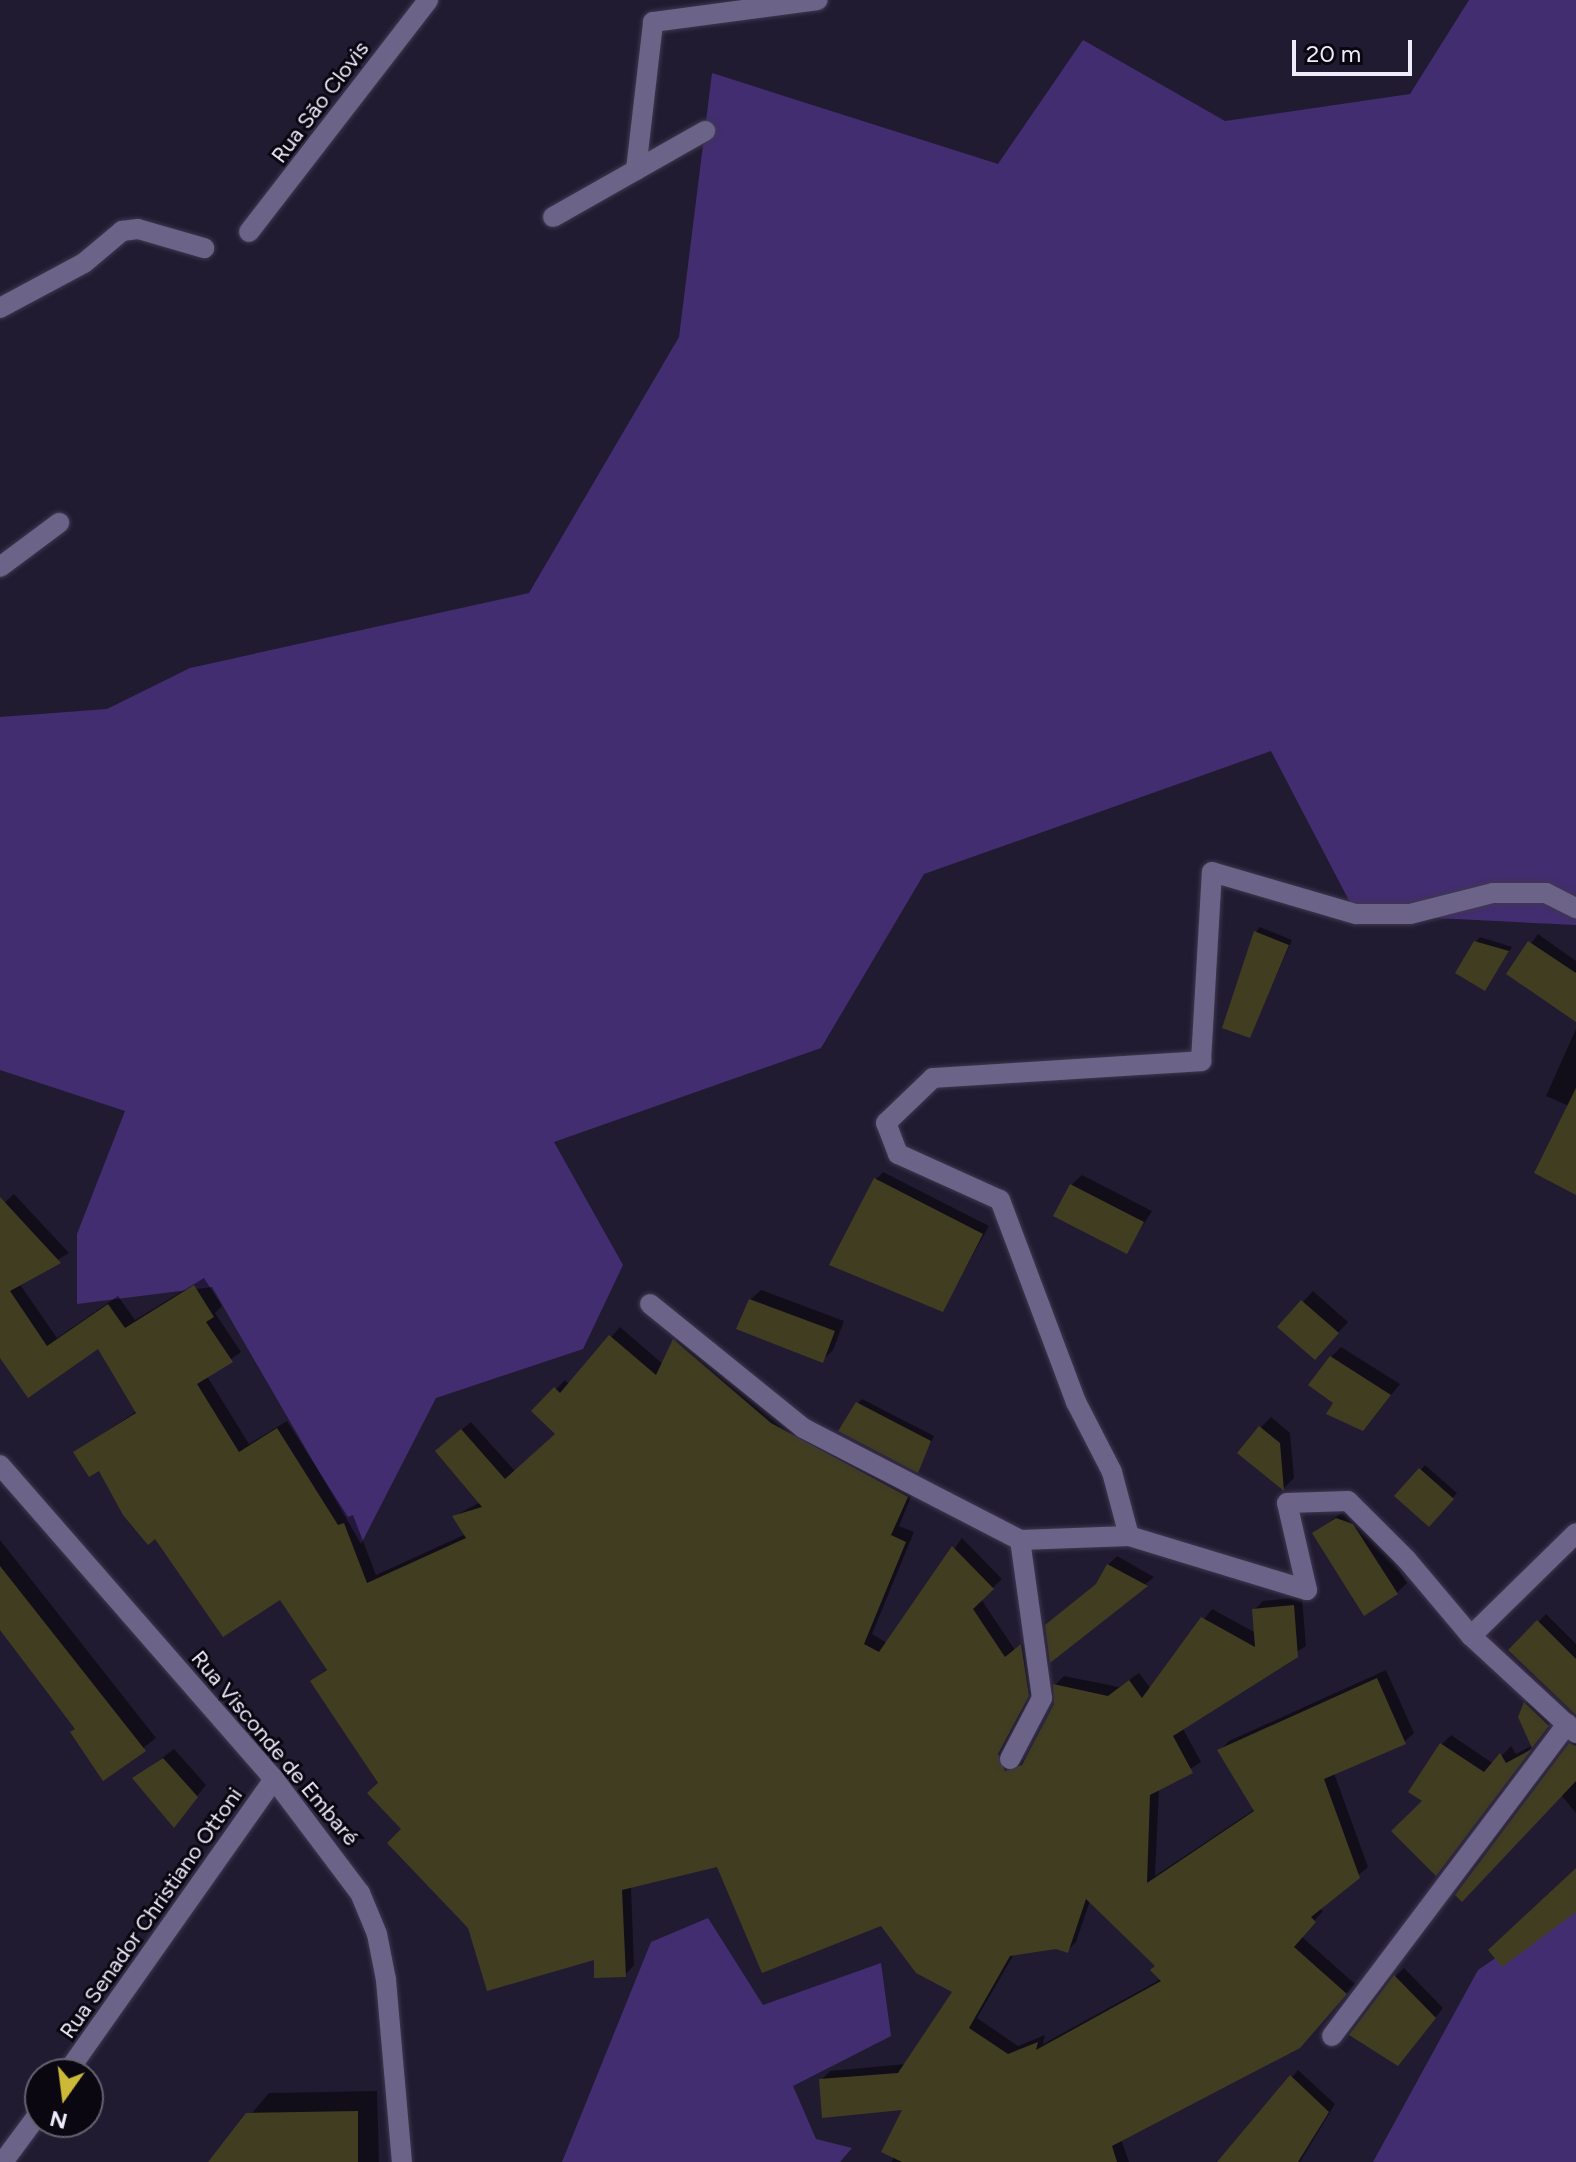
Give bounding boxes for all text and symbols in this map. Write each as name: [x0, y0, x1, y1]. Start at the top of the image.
scale bar: [1296, 24, 1416, 74]
street label: Rua São Clovis: [266, 36, 374, 168]
text: 20 m: [1306, 39, 1361, 68]
street label: Rua Visconde de Embaré: [186, 1645, 364, 1851]
street label: Rua Senador Christiano Ottoni: [54, 1783, 248, 2043]
north arrow: [24, 2058, 104, 2138]
text: N: [47, 2105, 70, 2135]

